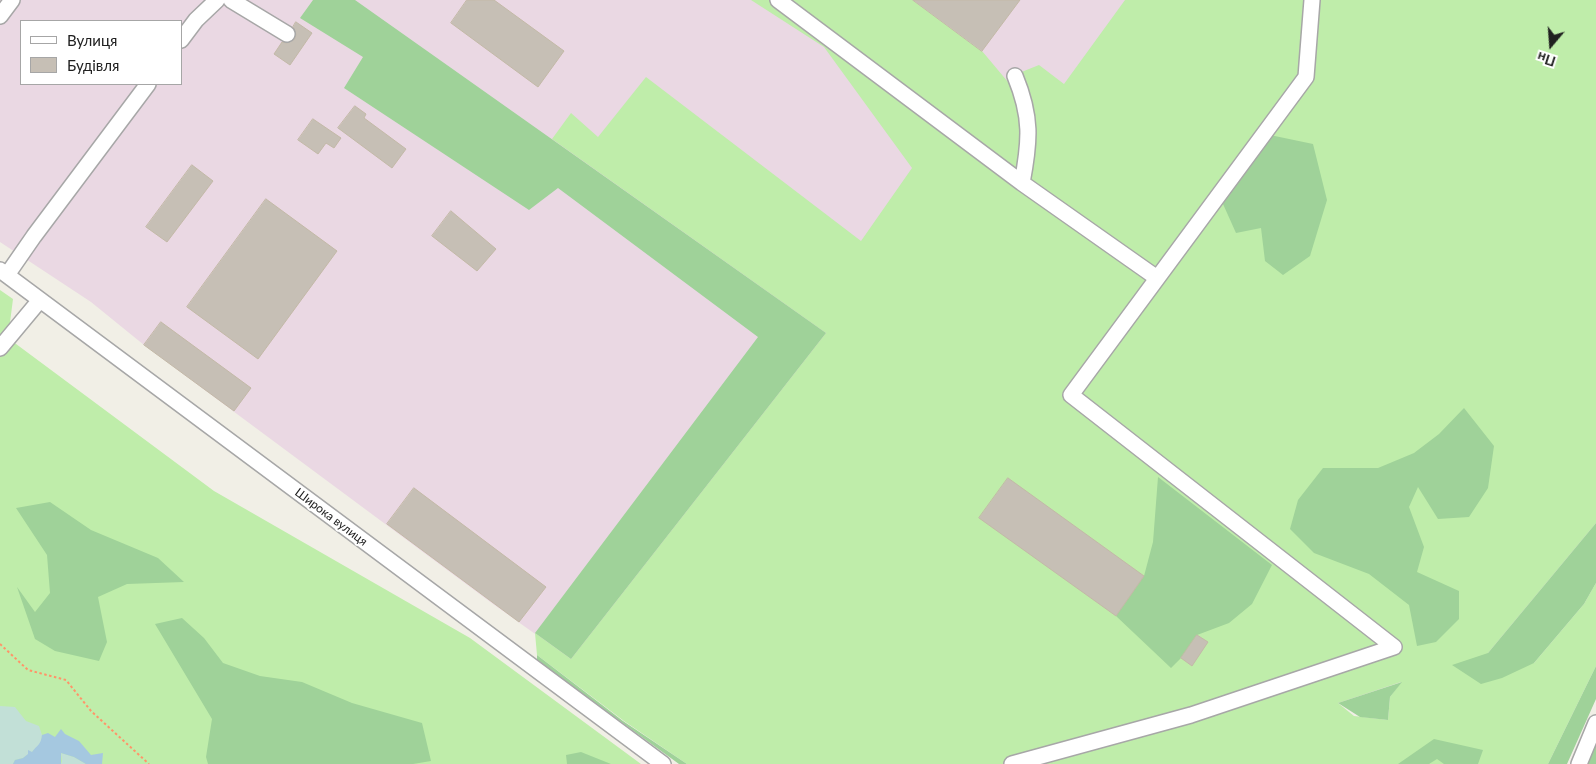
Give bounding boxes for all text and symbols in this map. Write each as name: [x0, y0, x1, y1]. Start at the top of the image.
legend: [20, 20, 182, 85]
north arrow: [1526, 20, 1576, 70]
text: Вулиця: [67, 31, 117, 49]
text: Пн: [1535, 49, 1558, 71]
text: Будівля: [67, 56, 119, 74]
street label: Широка вулиця: [292, 485, 370, 549]

